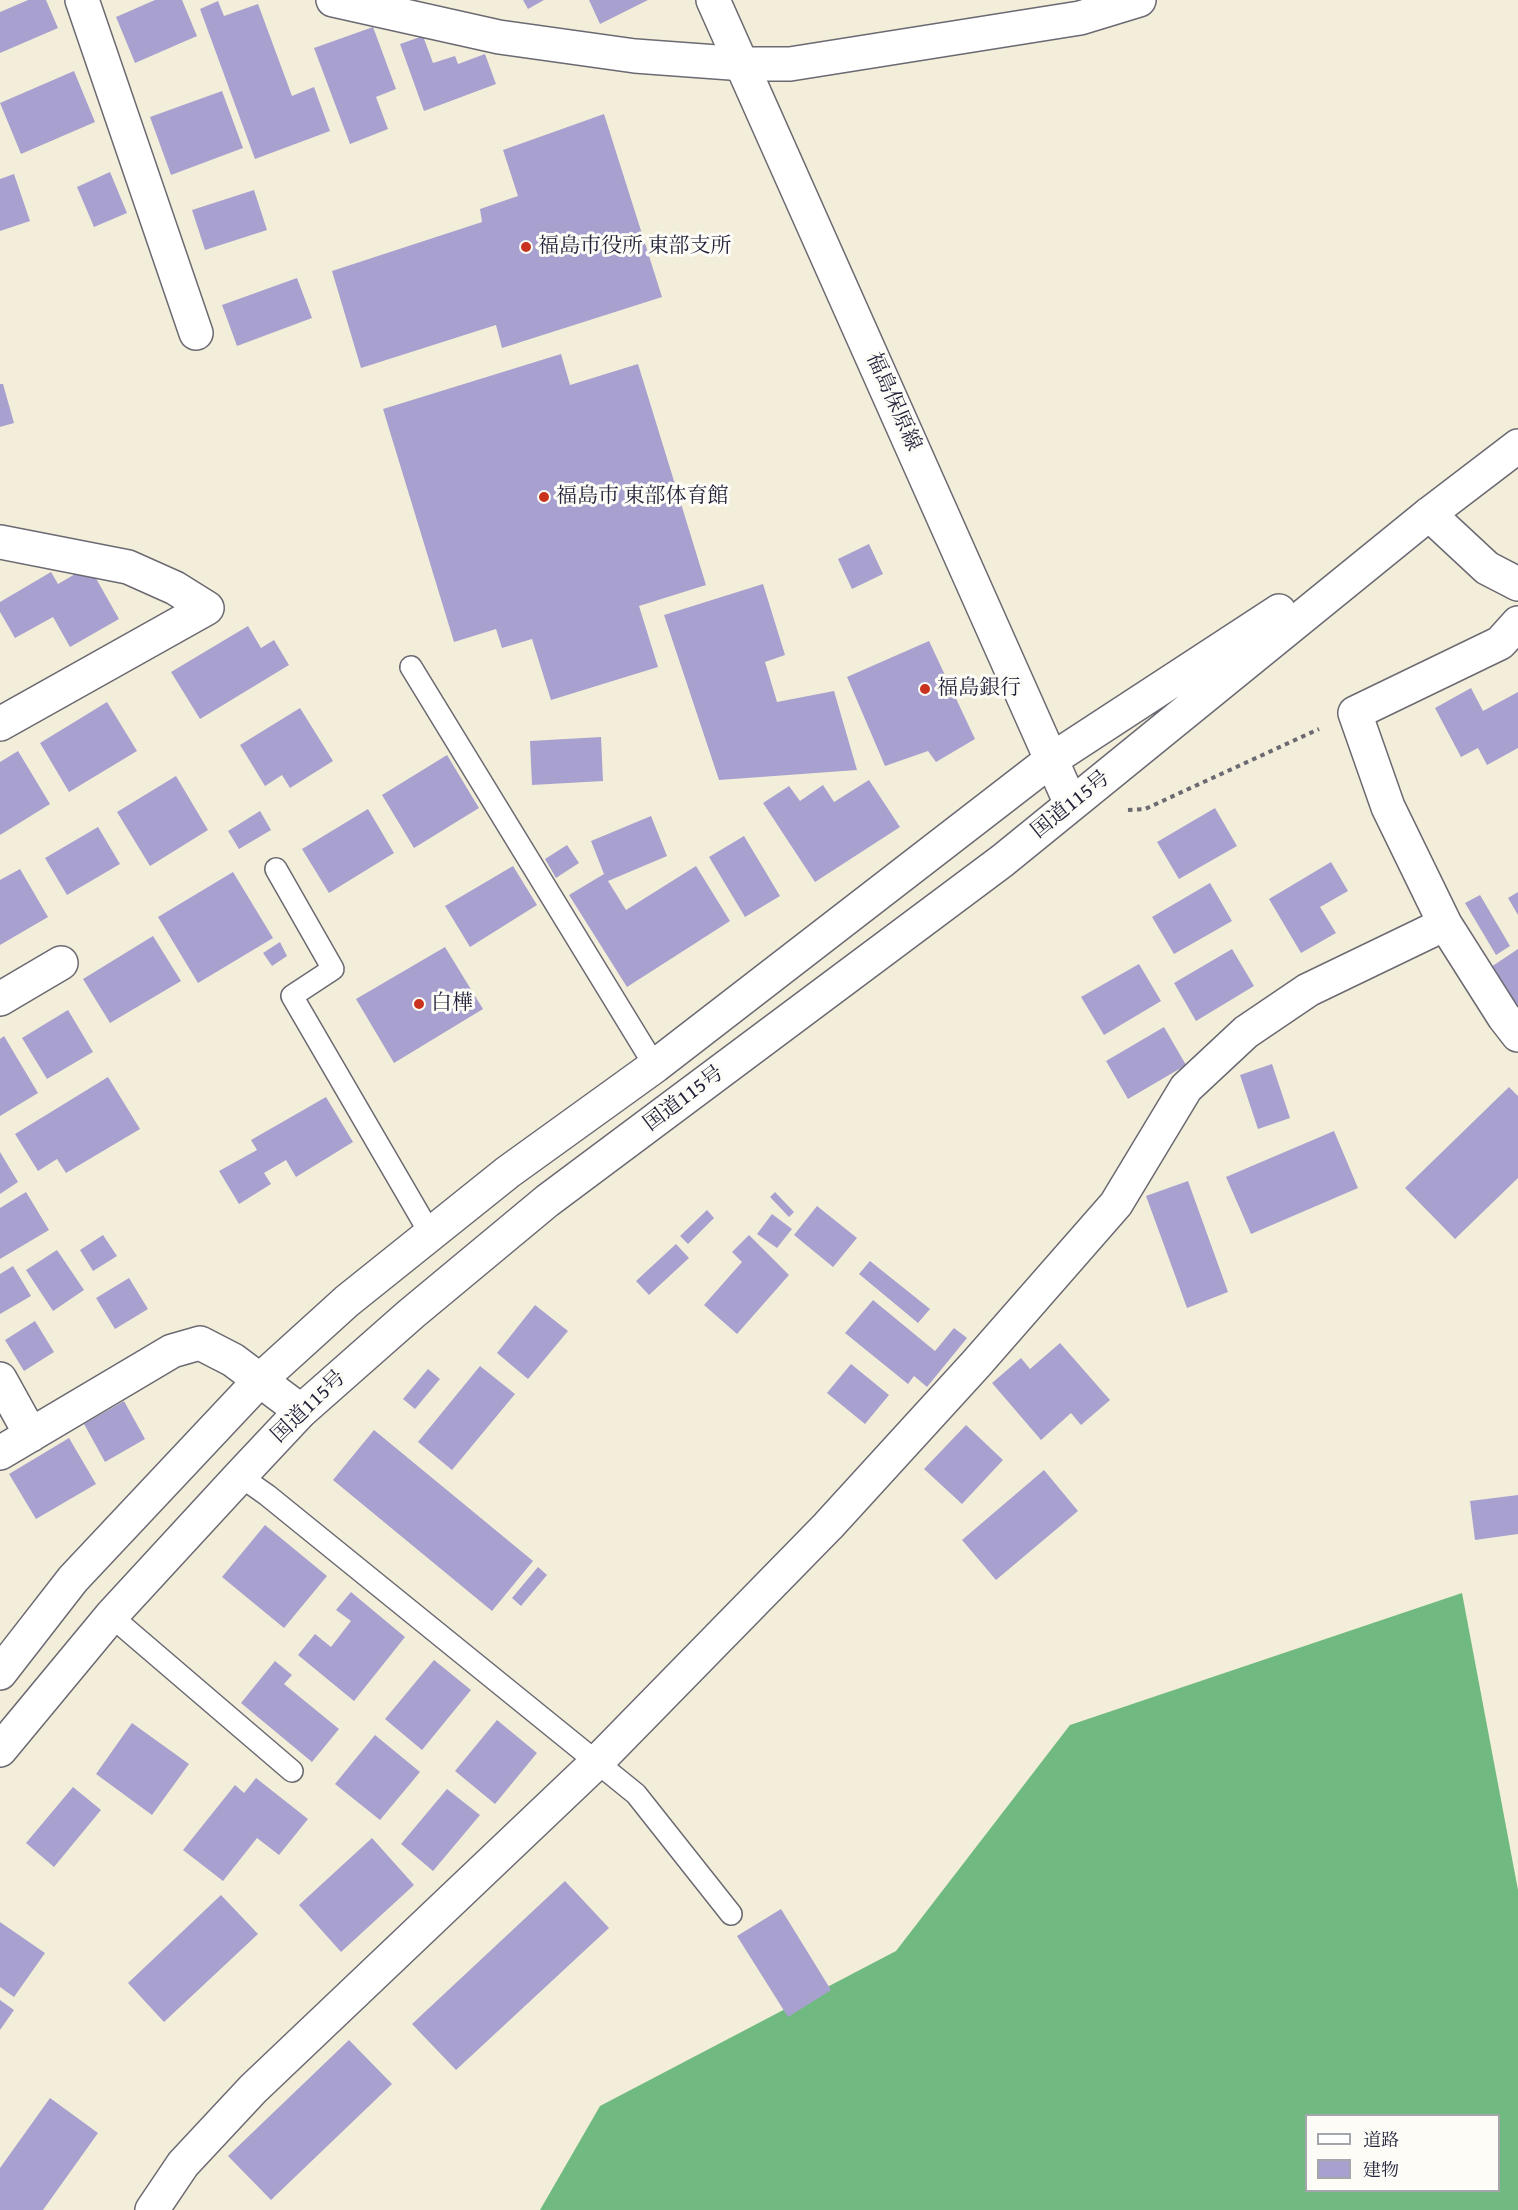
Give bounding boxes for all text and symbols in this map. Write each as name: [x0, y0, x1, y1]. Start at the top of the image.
place label: 福島市役所 東部支所: [538, 234, 732, 260]
marker: 福島市役所 東部支所: [519, 240, 533, 254]
street label: 福島保原線: [860, 349, 926, 455]
place label: 福島市 東部体育館: [556, 484, 729, 510]
marker: 福島市 東部体育館: [537, 490, 551, 504]
place label: 福島銀行: [937, 676, 1021, 702]
marker: 福島銀行: [918, 682, 932, 696]
street label: 国道115号: [1027, 766, 1115, 844]
place label: 白樺: [431, 991, 473, 1017]
marker: 白樺: [412, 997, 426, 1011]
street label: 国道115号: [639, 1061, 729, 1137]
street label: 国道115号: [267, 1366, 351, 1448]
legend: [1305, 2114, 1500, 2192]
text: 道路: [1363, 2126, 1399, 2153]
text: 建物: [1363, 2156, 1399, 2183]

